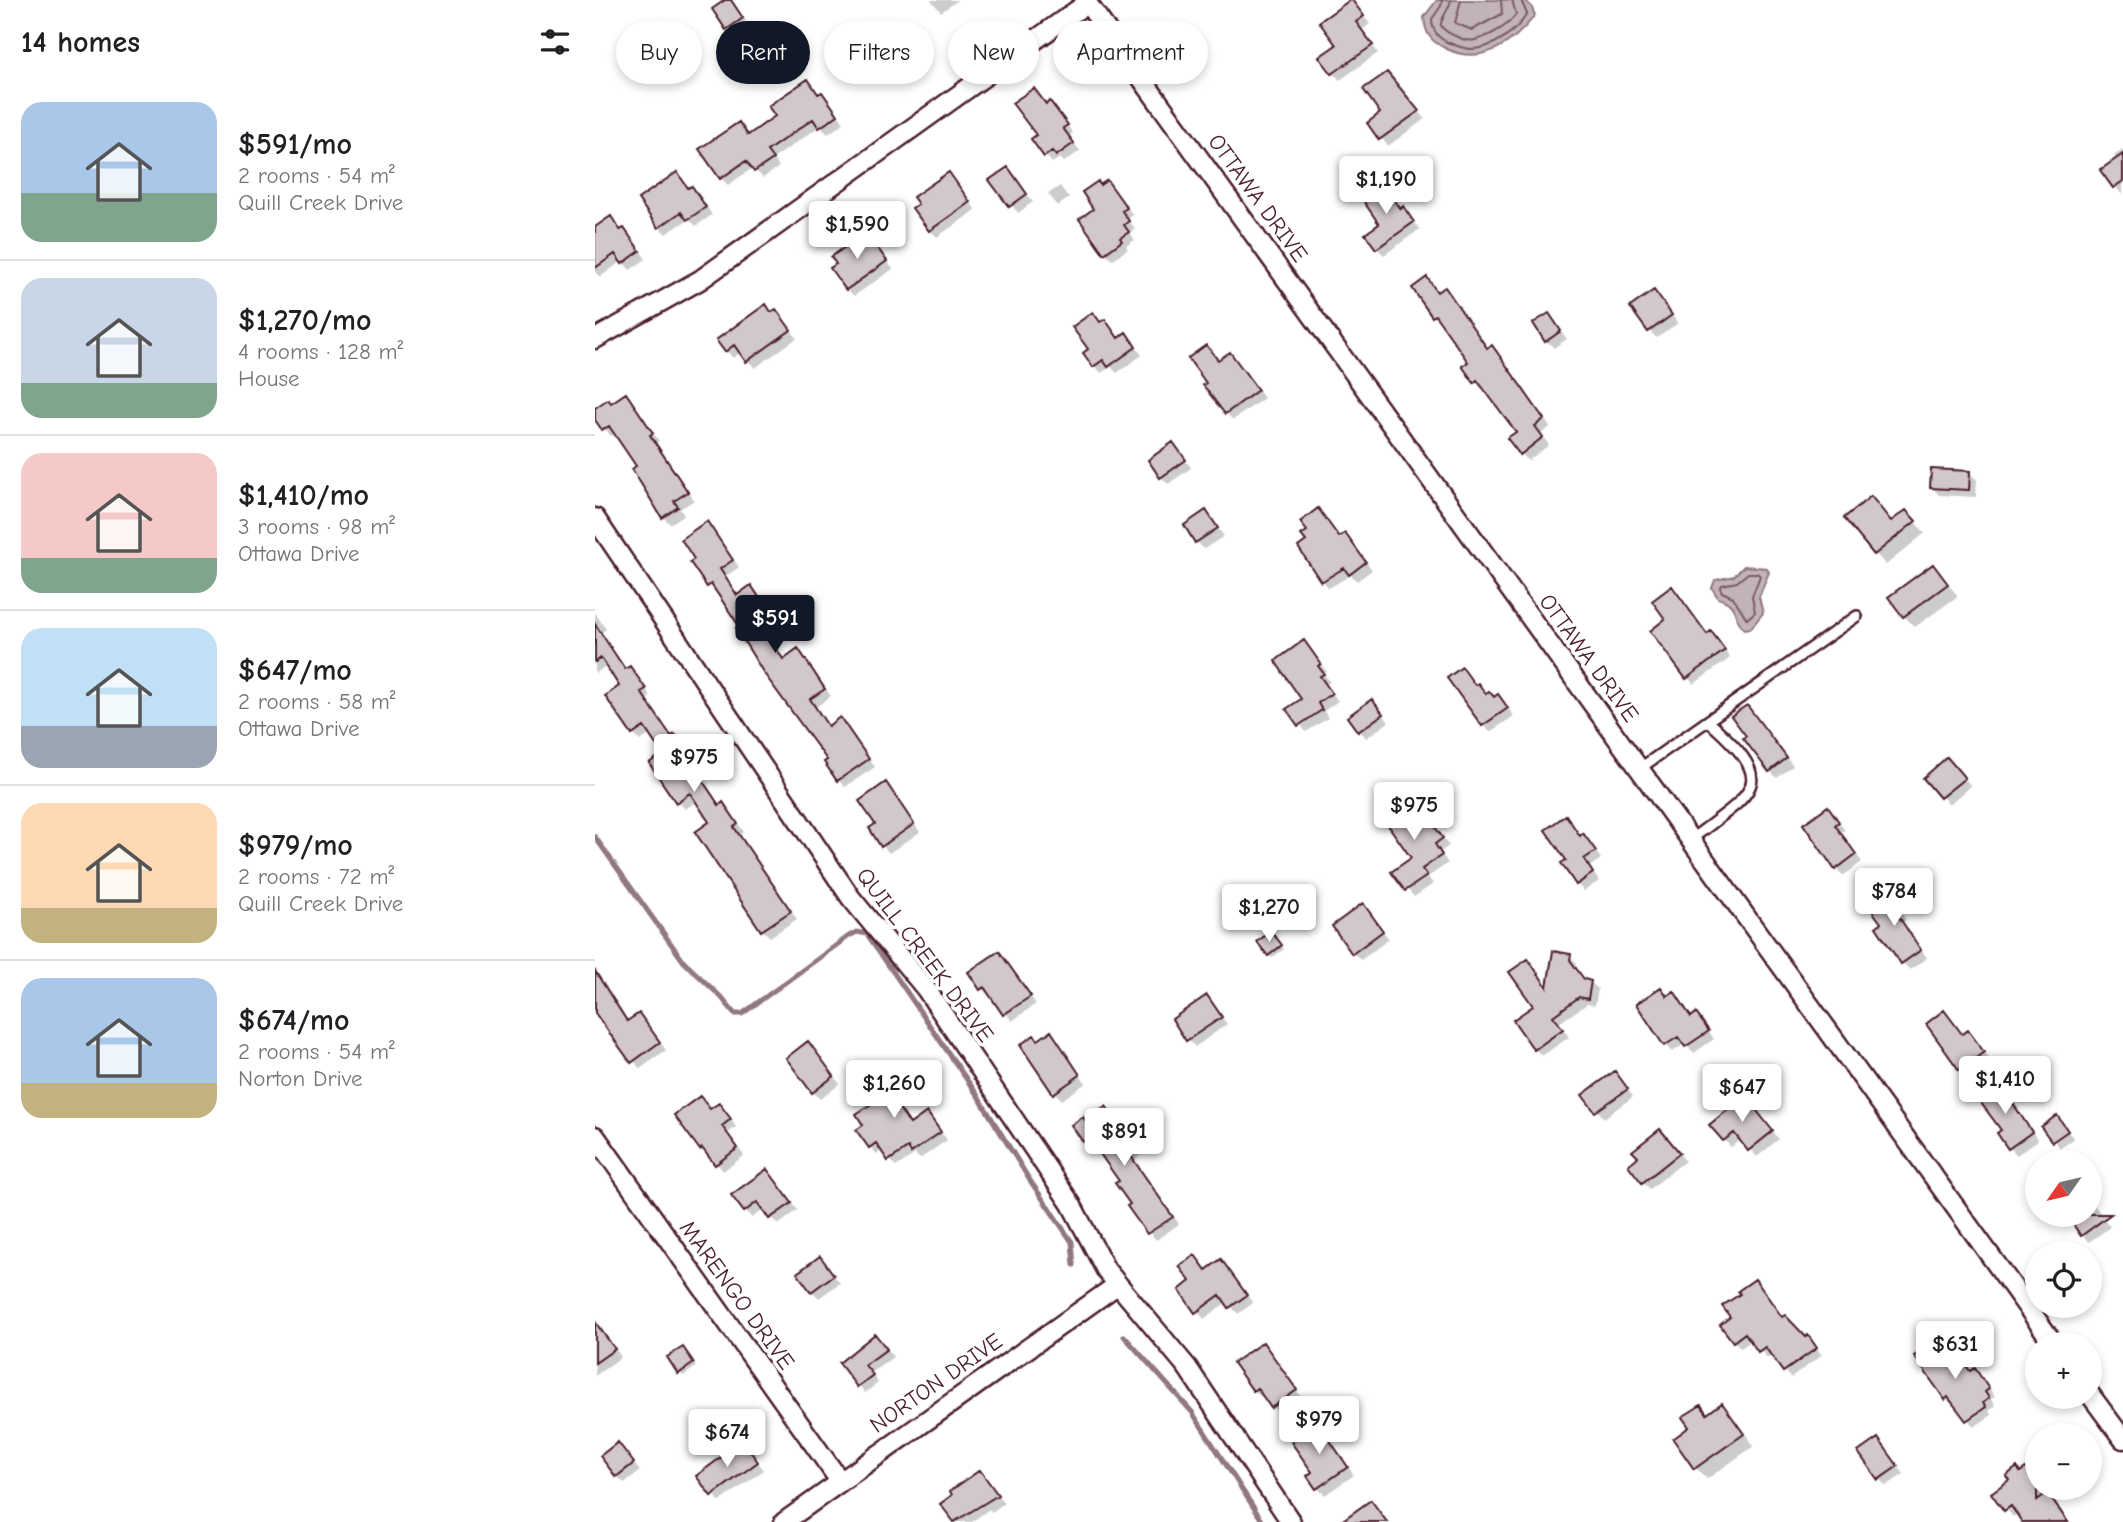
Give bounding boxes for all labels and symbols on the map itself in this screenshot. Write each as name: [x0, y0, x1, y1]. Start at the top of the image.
street label: OTTAWA DRIVE: [1203, 129, 1314, 267]
pin: $1,190: [1329, 156, 1443, 216]
pin: $1,590: [800, 202, 914, 261]
street label: OTTAWA DRIVE: [1534, 589, 1645, 727]
pin: $591: [734, 596, 816, 655]
pin: $975: [653, 734, 735, 794]
pin: $975: [1373, 782, 1455, 842]
street label: QUILL CREEK DRIVE: [851, 862, 999, 1048]
pin: $784: [1853, 869, 1935, 928]
pin: $1,270: [1212, 884, 1326, 944]
pin: $1,410: [1948, 1056, 2062, 1116]
pin: $1,260: [837, 1060, 951, 1120]
pin: $647: [1701, 1064, 1783, 1124]
pin: $891: [1083, 1108, 1165, 1168]
north arrow: [2025, 1150, 2102, 1227]
street label: MARENGO DRIVE: [674, 1215, 800, 1375]
pin: $631: [1914, 1322, 1996, 1381]
street label: NORTON DRIVE: [865, 1327, 1007, 1439]
pin: $979: [1278, 1396, 1360, 1456]
pin: $674: [686, 1410, 768, 1469]

